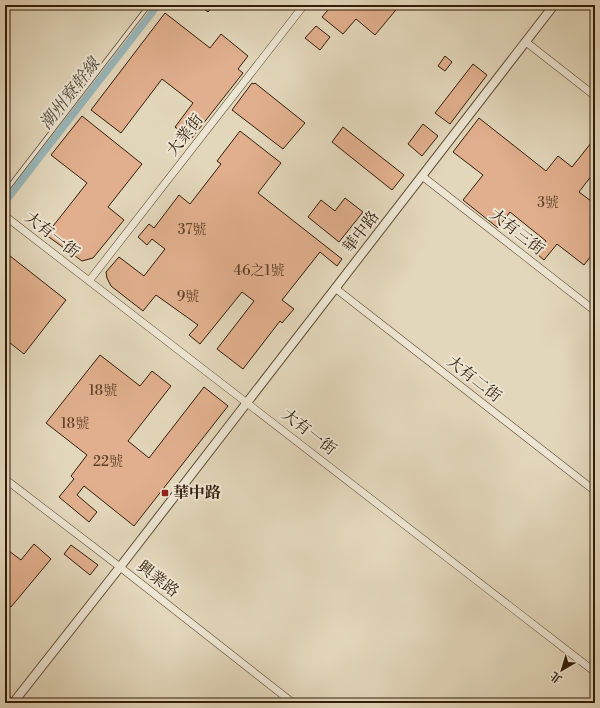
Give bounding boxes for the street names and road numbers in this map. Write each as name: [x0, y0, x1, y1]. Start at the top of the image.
street label: 大業街: [162, 110, 208, 160]
street label: 大有三街: [486, 204, 548, 260]
street label: 大有一街: [21, 207, 83, 263]
street label: 華中路: [338, 207, 384, 257]
street label: 大有二街: [443, 351, 505, 407]
street label: 大有一街: [278, 404, 340, 460]
street label: 興業路: [133, 556, 183, 602]

